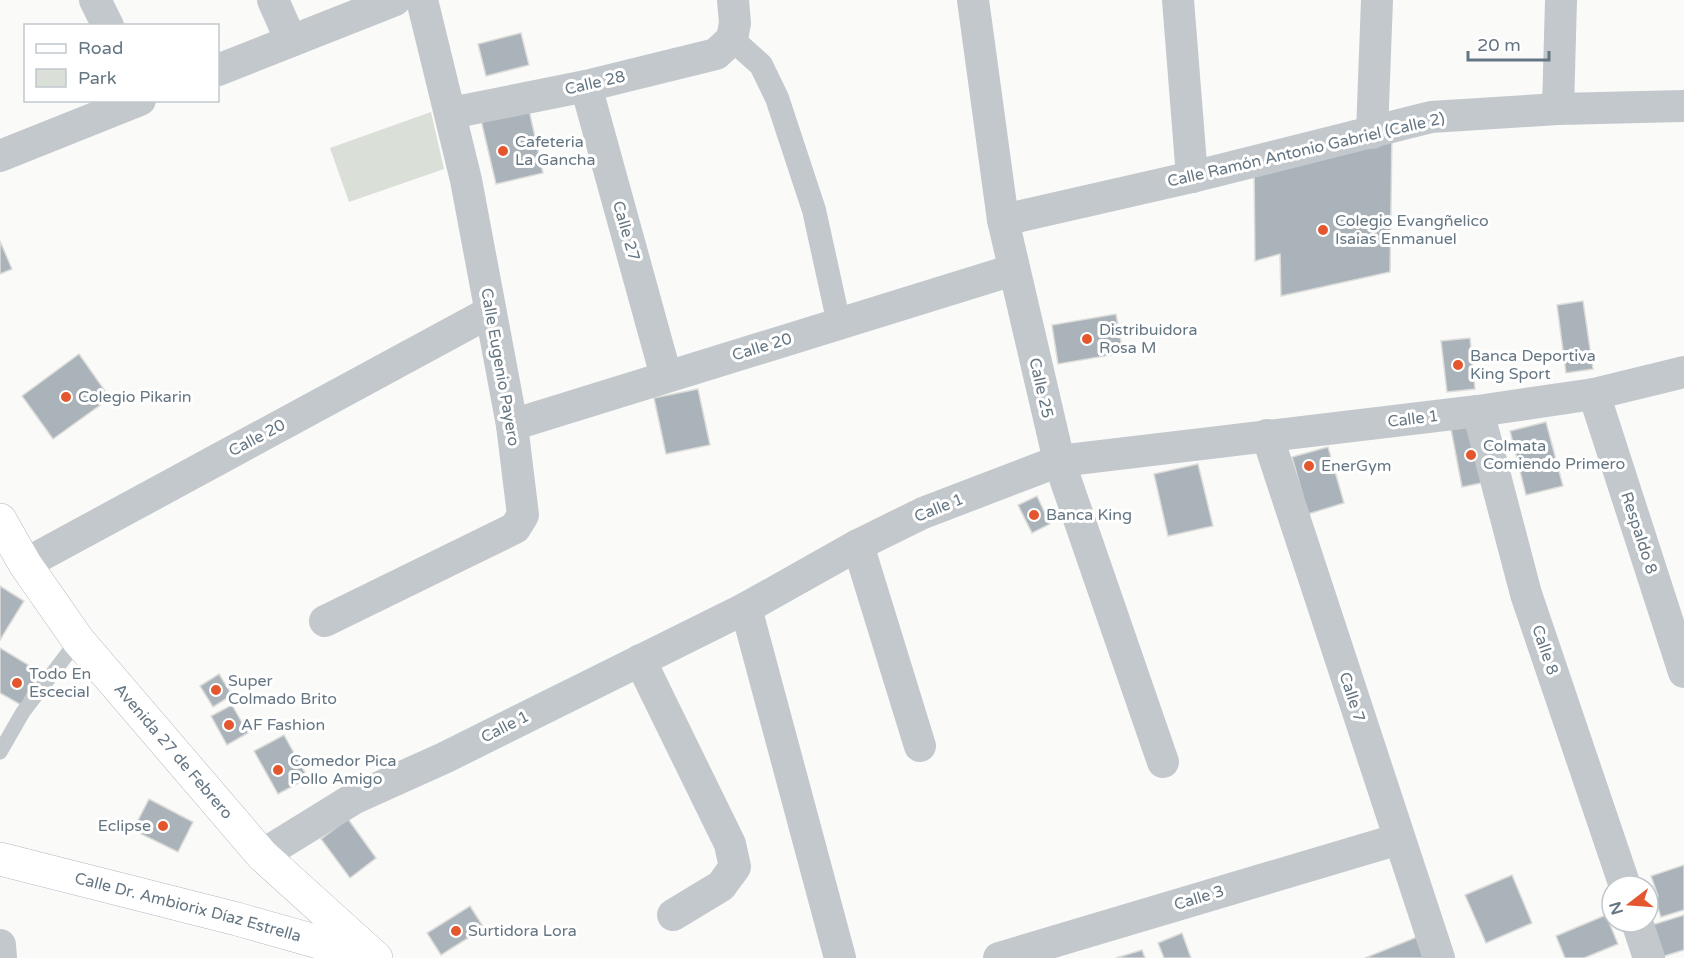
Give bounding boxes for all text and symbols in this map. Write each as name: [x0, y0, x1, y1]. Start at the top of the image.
legend: [24, 24, 219, 102]
scale bar: [1468, 24, 1549, 62]
text: 20 m: [1477, 34, 1521, 56]
text: Road: [78, 37, 123, 59]
street label: Calle 28: [563, 66, 627, 100]
text: Park: [78, 67, 117, 89]
street label: Calle Ramón Antonio Gabriel (Calle 2): [1165, 108, 1447, 192]
place label: Cafeteria La Gancha: [515, 132, 595, 170]
marker: Cafeteria La Gancha: [496, 144, 510, 158]
street label: Calle 27: [608, 199, 644, 263]
place label: Colegio Evangñelico Isaias Enmanuel: [1335, 211, 1489, 249]
marker: Colegio Evangñelico Isaias Enmanuel: [1316, 223, 1330, 237]
street label: Calle Eugenio Payero: [476, 286, 524, 448]
place label: Distribuidora Rosa M: [1099, 320, 1197, 358]
street label: Calle 20: [730, 328, 794, 366]
marker: Distribuidora Rosa M: [1080, 332, 1094, 346]
place label: Banca Deportiva King Sport: [1470, 346, 1596, 384]
street label: Calle 25: [1024, 356, 1058, 420]
marker: Banca Deportiva King Sport: [1451, 358, 1465, 372]
place label: Colegio Pikarin: [78, 387, 192, 407]
marker: Colegio Pikarin: [59, 390, 73, 404]
street label: Calle 1: [1386, 406, 1440, 432]
street label: Calle 20: [225, 415, 289, 461]
place label: Colmata Comiendo Primero: [1483, 436, 1625, 474]
marker: Colmata Comiendo Primero: [1464, 448, 1478, 462]
place label: EnerGym: [1321, 456, 1391, 476]
marker: EnerGym: [1302, 459, 1316, 473]
street label: Calle 1: [911, 489, 967, 527]
street label: Respaldo 8: [1616, 489, 1662, 577]
place label: Banca King: [1046, 505, 1132, 525]
marker: Banca King: [1027, 508, 1041, 522]
street label: Calle 8: [1527, 622, 1563, 678]
place label: Todo En Escecial: [29, 664, 91, 702]
street label: Calle 7: [1335, 669, 1369, 725]
place label: Super Colmado Brito: [228, 671, 337, 709]
marker: Todo En Escecial: [10, 676, 24, 690]
street label: Avenida 27 de Febrero: [110, 680, 237, 823]
marker: Super Colmado Brito: [209, 683, 223, 697]
street label: Calle 1: [478, 706, 532, 748]
place label: AF Fashion: [241, 715, 325, 735]
marker: AF Fashion: [222, 718, 236, 732]
place label: Comedor Pica Pollo Amigo: [290, 751, 397, 789]
marker: Comedor Pica Pollo Amigo: [271, 763, 285, 777]
place label: Eclipse: [98, 816, 151, 836]
marker: Eclipse: [156, 819, 170, 833]
street label: Calle Dr. Ambiorix Díaz Estrella: [73, 868, 303, 947]
north arrow: [1600, 874, 1660, 934]
street label: Calle 3: [1172, 881, 1226, 915]
text: N: [1605, 899, 1628, 917]
place label: Surtidora Lora: [468, 921, 577, 941]
marker: Surtidora Lora: [449, 924, 463, 938]

